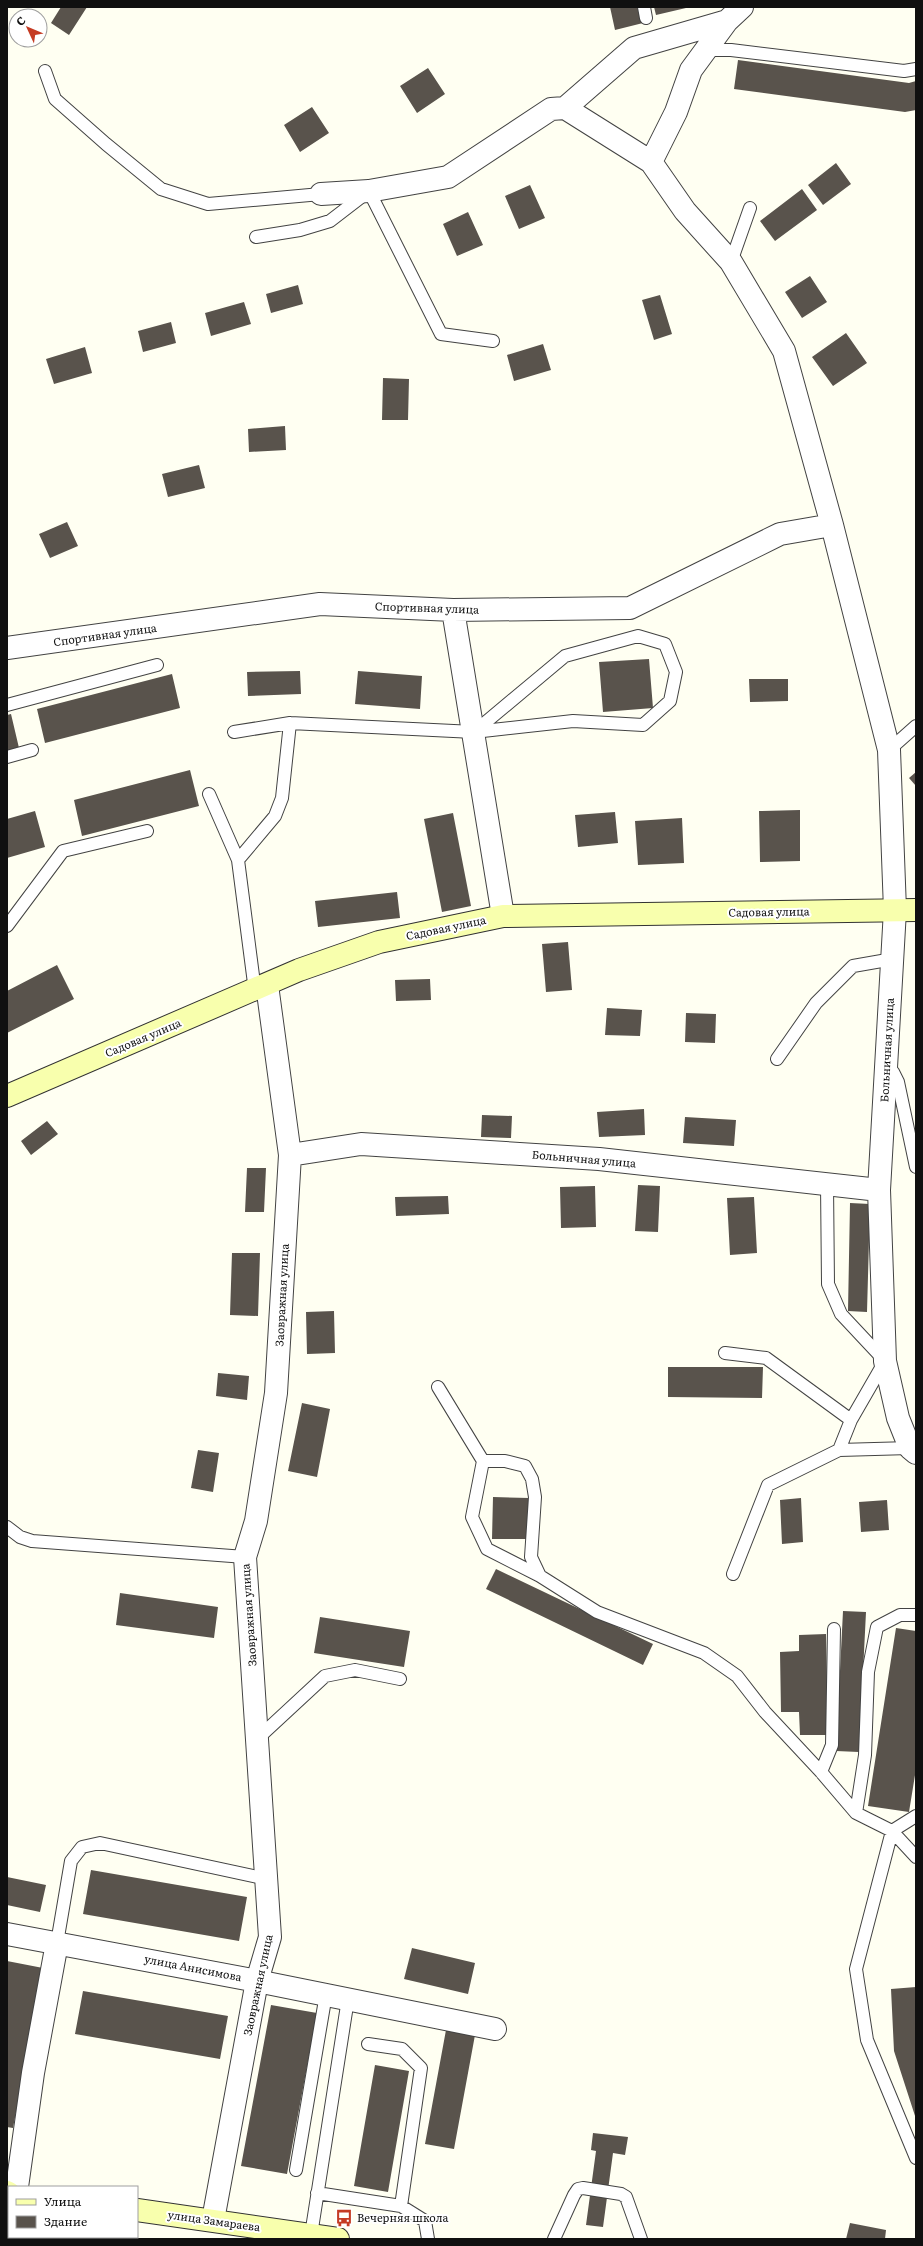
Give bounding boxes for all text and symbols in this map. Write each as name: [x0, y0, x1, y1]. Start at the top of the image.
north arrow: [8, 8, 48, 48]
text: С: [12, 12, 29, 29]
street label: Спортивная улица: [375, 597, 479, 617]
street label: Спортивная улица: [52, 619, 158, 649]
street label: Садовая улица: [728, 902, 810, 920]
street label: Садовая улица: [404, 911, 487, 943]
street label: Больничная улица: [875, 997, 897, 1103]
street label: Садовая улица: [102, 1014, 183, 1060]
street label: Больничная улица: [531, 1145, 637, 1171]
street label: Заовражная улица: [270, 1243, 292, 1347]
street label: Заовражная улица: [236, 1563, 260, 1667]
street label: Заовражная улица: [238, 1933, 276, 2037]
street label: улица Анисимова: [143, 1950, 243, 1984]
legend: [8, 2186, 138, 2238]
text: Улица: [44, 2192, 82, 2210]
street label: улица Замараева: [167, 2206, 261, 2234]
bus stop icon: Вечерняя школа: [334, 2208, 354, 2228]
place label: Вечерняя школа: [357, 2209, 449, 2225]
text: Здание: [44, 2212, 87, 2230]

